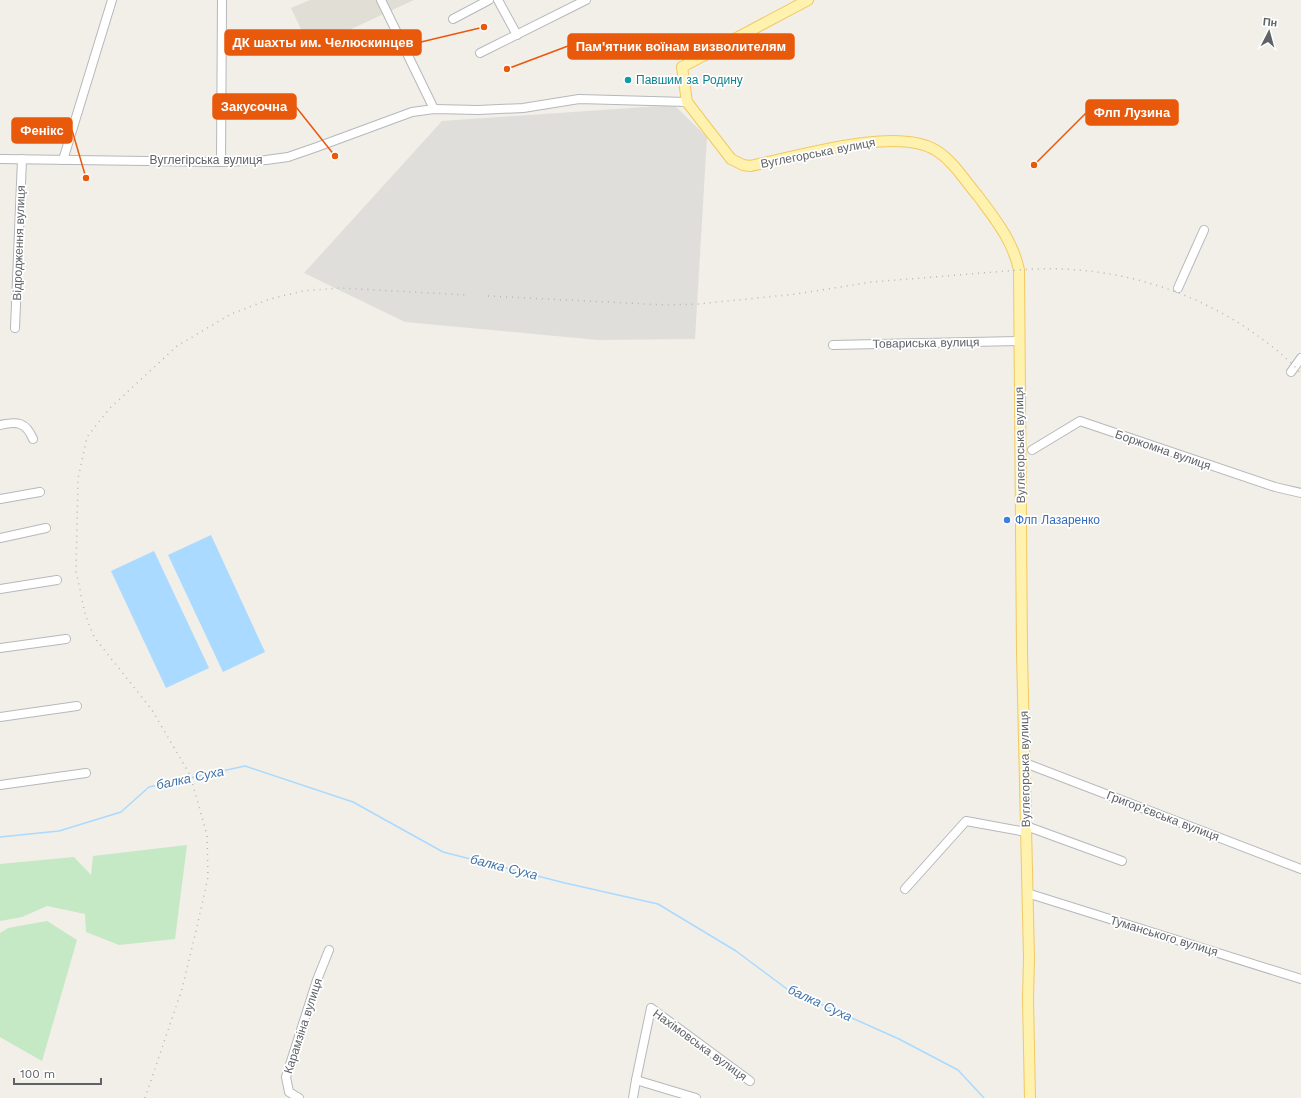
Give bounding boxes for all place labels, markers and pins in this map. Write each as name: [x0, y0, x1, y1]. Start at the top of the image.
callout: ДК шахты им. Челюскинцев: [225, 30, 421, 55]
callout: Пам'ятник воїнам визволителям: [568, 34, 794, 59]
place label: Павшим за Родину: [636, 73, 743, 87]
marker: Павшим за Родину: [623, 75, 633, 85]
callout: Закусочна: [213, 94, 296, 119]
callout: Флп Лузина: [1086, 100, 1178, 125]
callout: Фенікс: [12, 118, 72, 143]
place label: Флп Лазаренко: [1015, 513, 1100, 527]
marker: Флп Лазаренко: [1002, 515, 1012, 525]

